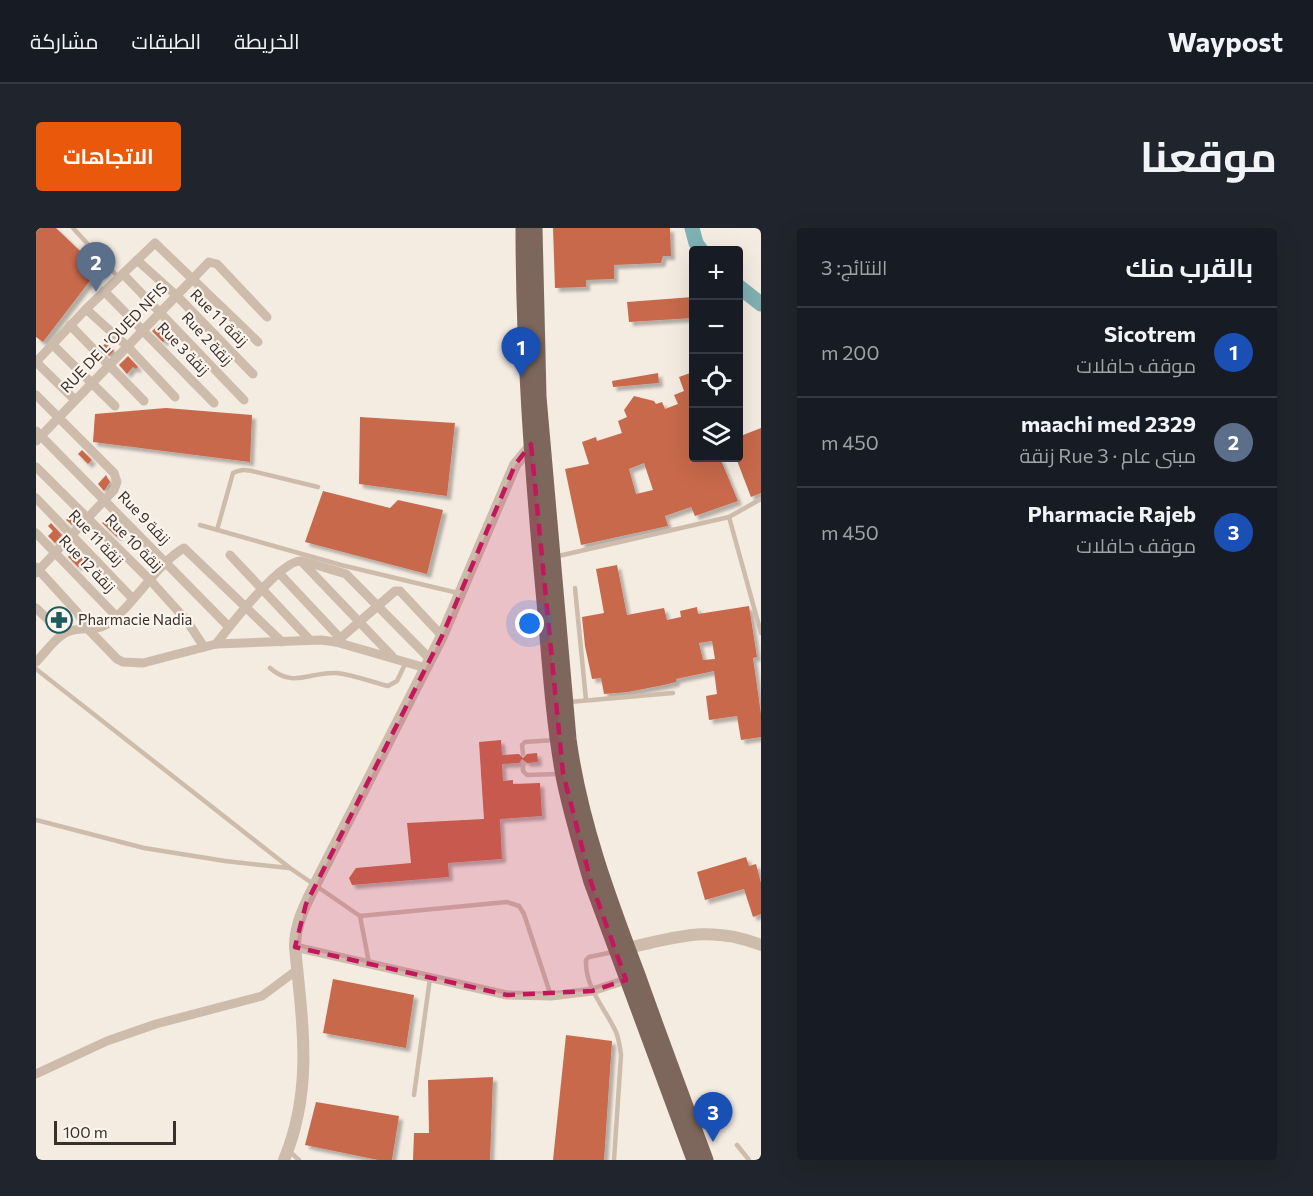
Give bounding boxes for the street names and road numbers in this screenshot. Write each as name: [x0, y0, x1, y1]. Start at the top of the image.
street label: RUE DE L'OUED NFIS: [56, 278, 171, 396]
street label: Rue 1 زنقة 1: [187, 285, 252, 350]
street label: Rue 2 زنقة: [178, 308, 237, 369]
street label: Rue 3 زنقة: [153, 318, 213, 379]
street label: Rue 9 زنقة: [114, 487, 175, 548]
street label: Rue 11 زنقة: [65, 505, 128, 570]
street label: Rue 10 زنقة: [101, 510, 167, 576]
street label: Rue 12 زنقة: [55, 531, 120, 596]

